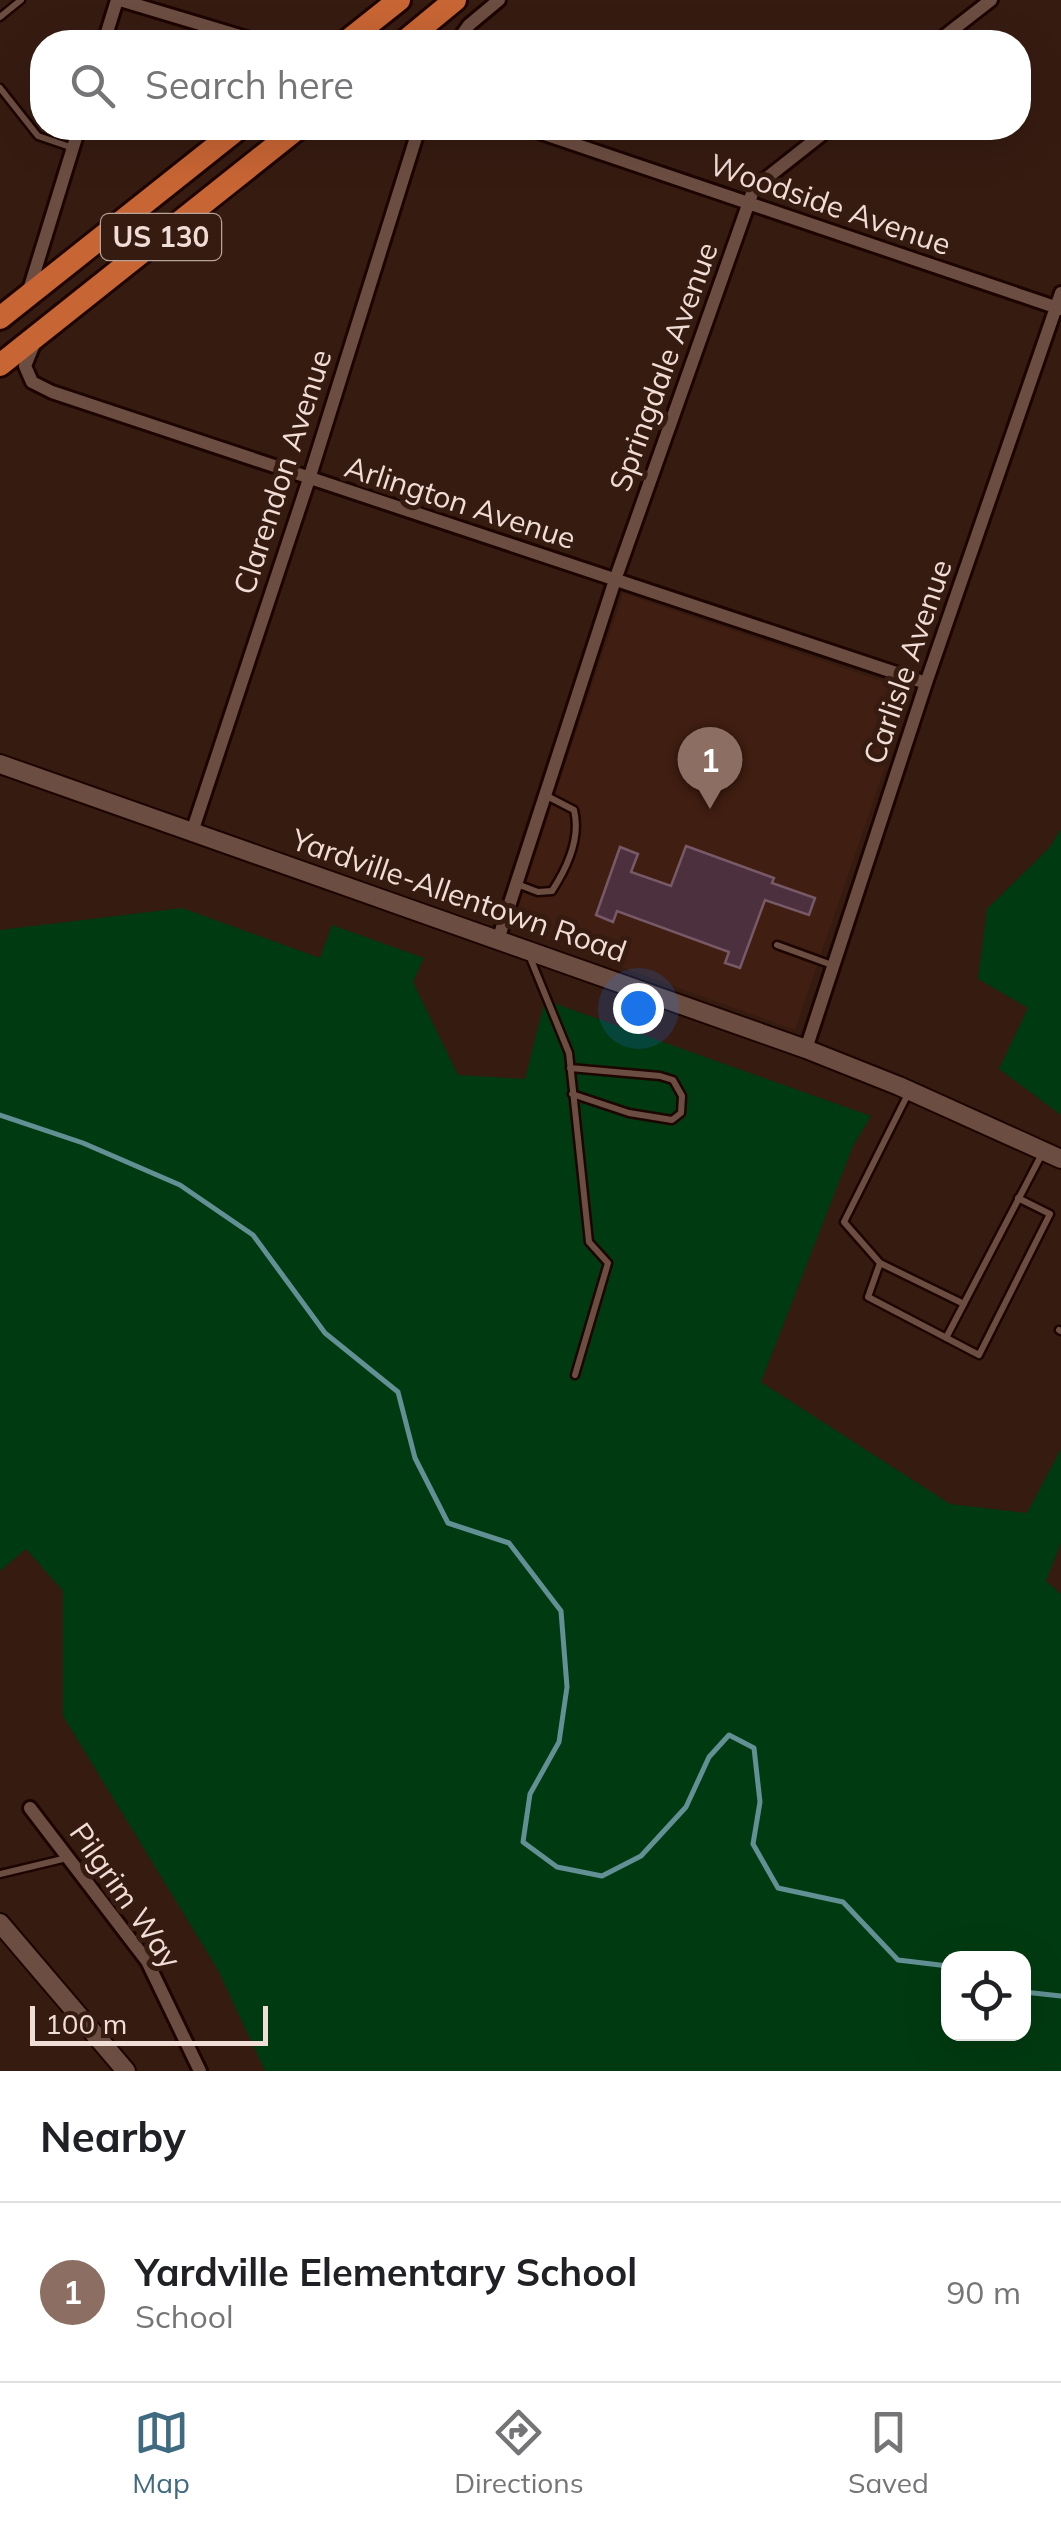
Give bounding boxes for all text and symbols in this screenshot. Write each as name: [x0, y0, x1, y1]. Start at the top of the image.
search box: [30, 30, 1031, 140]
icon: search: [65, 58, 120, 113]
text: Search here: [145, 61, 354, 109]
street label: Woodside Avenue: [705, 145, 956, 263]
road number: US 130: [101, 214, 221, 260]
street label: Springdale Avenue: [600, 237, 726, 496]
street label: Clarendon Avenue: [225, 344, 340, 599]
street label: Arlington Avenue: [340, 447, 580, 557]
street label: Carlisle Avenue: [854, 554, 960, 769]
pin: 1: [678, 726, 742, 809]
street label: Yardville-Allentown Road: [286, 820, 632, 970]
your location: [613, 983, 664, 1034]
street label: Pilgrim Way: [62, 1815, 190, 1976]
map controls: [941, 1951, 1031, 2041]
button: locate: [941, 1951, 1031, 2041]
scale bar: [30, 2001, 268, 2046]
text: 100 m: [45, 2006, 127, 2041]
text: Nearby: [40, 2110, 186, 2163]
text: Yardville Elementary School: [135, 2248, 637, 2296]
text: 1: [63, 2272, 82, 2312]
text: 90 m: [946, 2272, 1021, 2312]
text: School: [135, 2296, 234, 2336]
tab: Map: [132, 2405, 190, 2500]
tab: Directions: [454, 2405, 584, 2500]
tab: Saved: [848, 2405, 929, 2500]

